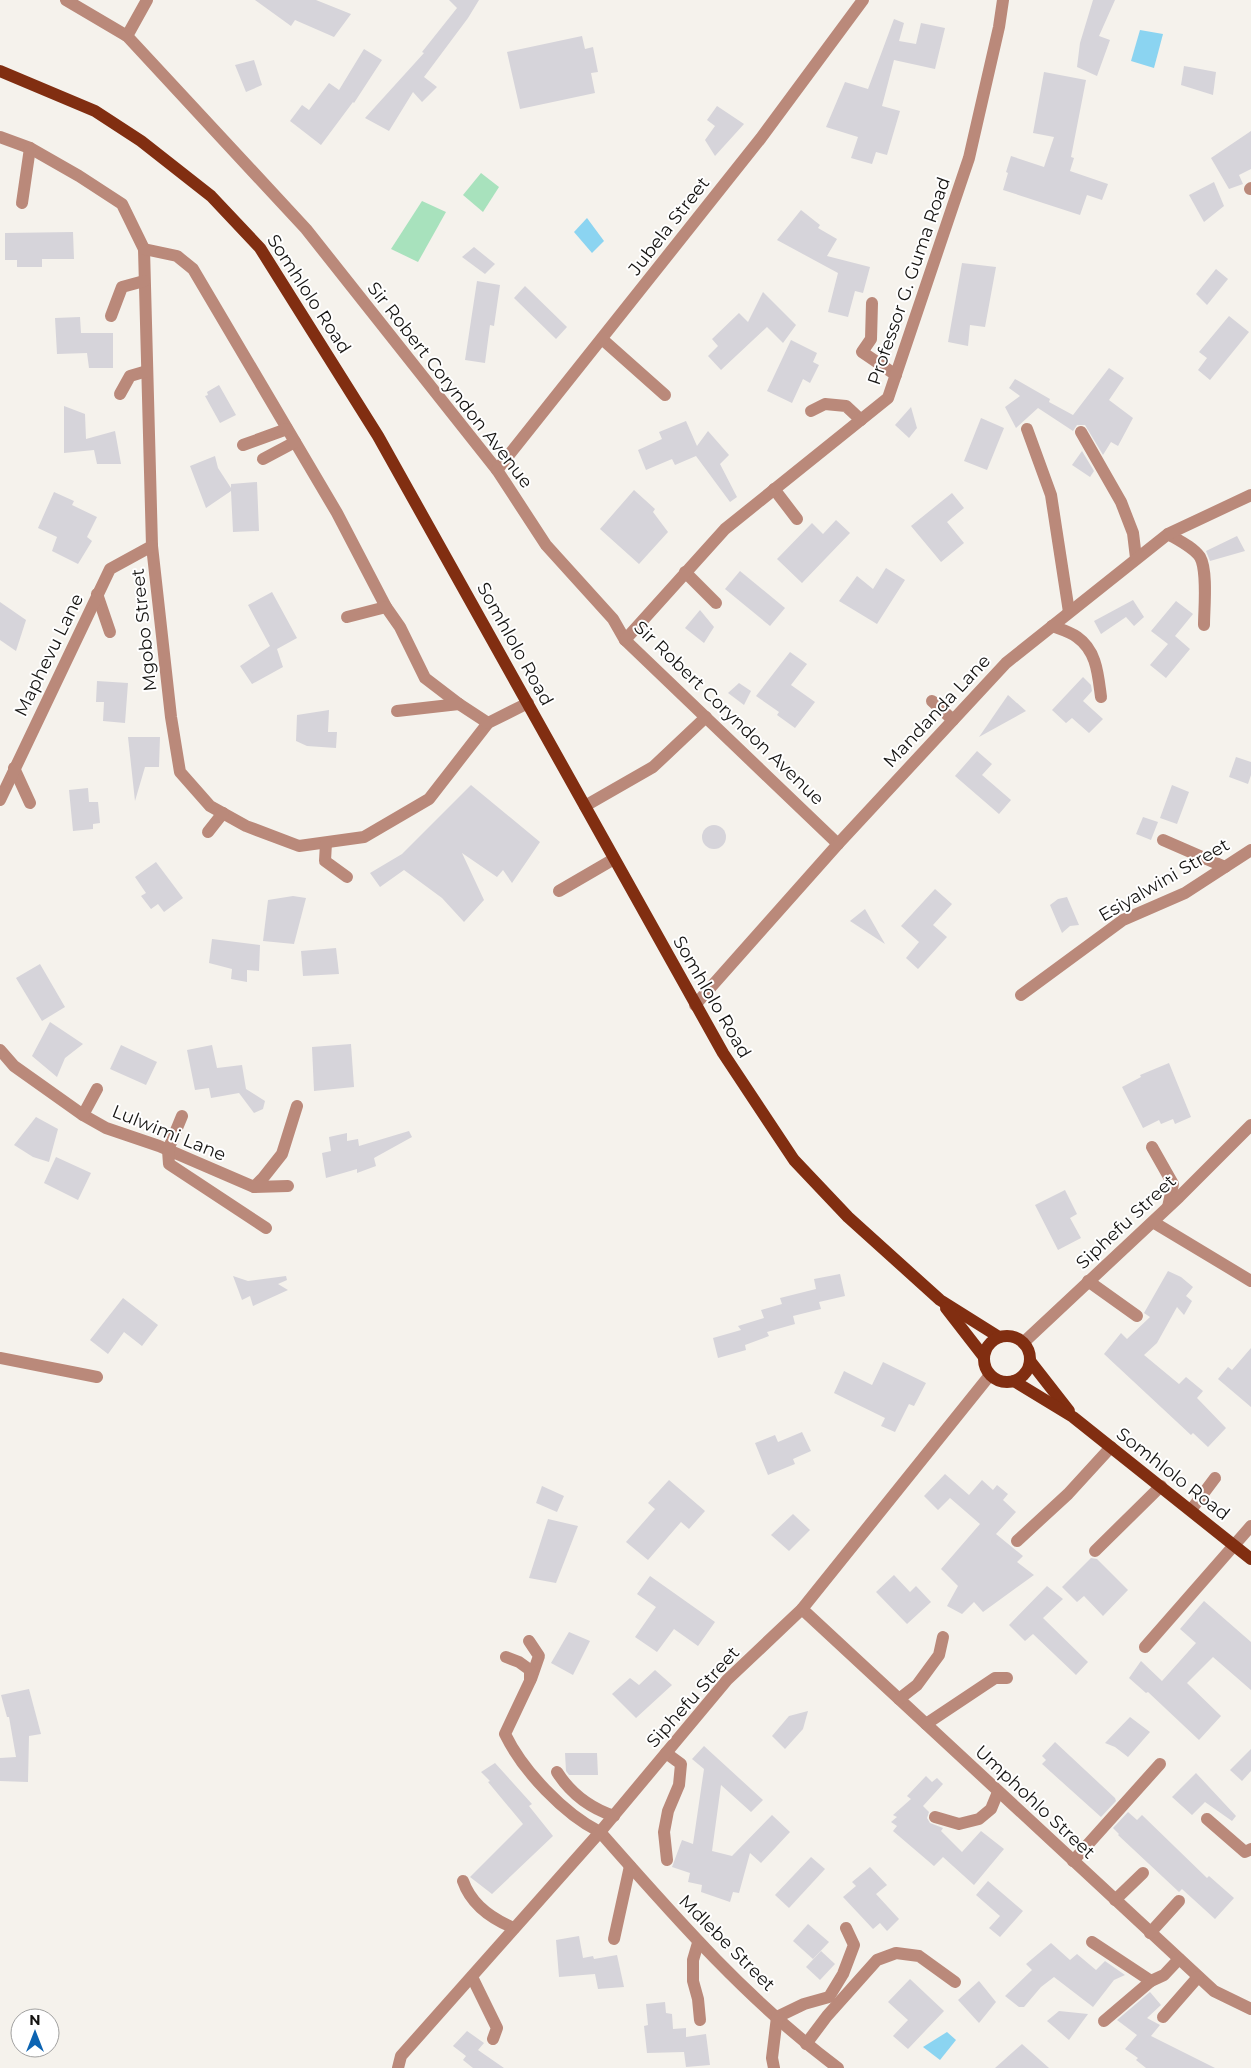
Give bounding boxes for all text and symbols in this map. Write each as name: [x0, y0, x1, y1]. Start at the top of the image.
street label: Jubela Street: [623, 172, 714, 280]
street label: Professor G. Guma Road: [863, 174, 955, 388]
street label: Somhlolo Road: [262, 230, 356, 358]
street label: Sir Robert Coryndon Avenue: [363, 277, 537, 493]
street label: Mgobo Street: [127, 567, 161, 693]
street label: Somhlolo Road: [472, 578, 558, 710]
street label: Maphevu Lane: [10, 590, 88, 720]
street label: Sir Robert Coryndon Avenue: [629, 616, 829, 810]
street label: Mandanda Lane: [879, 650, 995, 772]
street label: Esiyalwini Street: [1095, 834, 1233, 926]
street label: Somhlolo Road: [668, 932, 756, 1062]
street label: Lulwimi Lane: [109, 1100, 229, 1166]
street label: Siphefu Street: [1072, 1170, 1180, 1274]
street label: Somhlolo Road: [1112, 1423, 1234, 1525]
street label: Siphefu Street: [642, 1642, 744, 1752]
street label: Umphohlo Street: [970, 1741, 1100, 1863]
street label: Mdlebe Street: [674, 1890, 780, 1996]
north arrow: [10, 2008, 60, 2058]
text: N: [29, 2011, 41, 2029]

